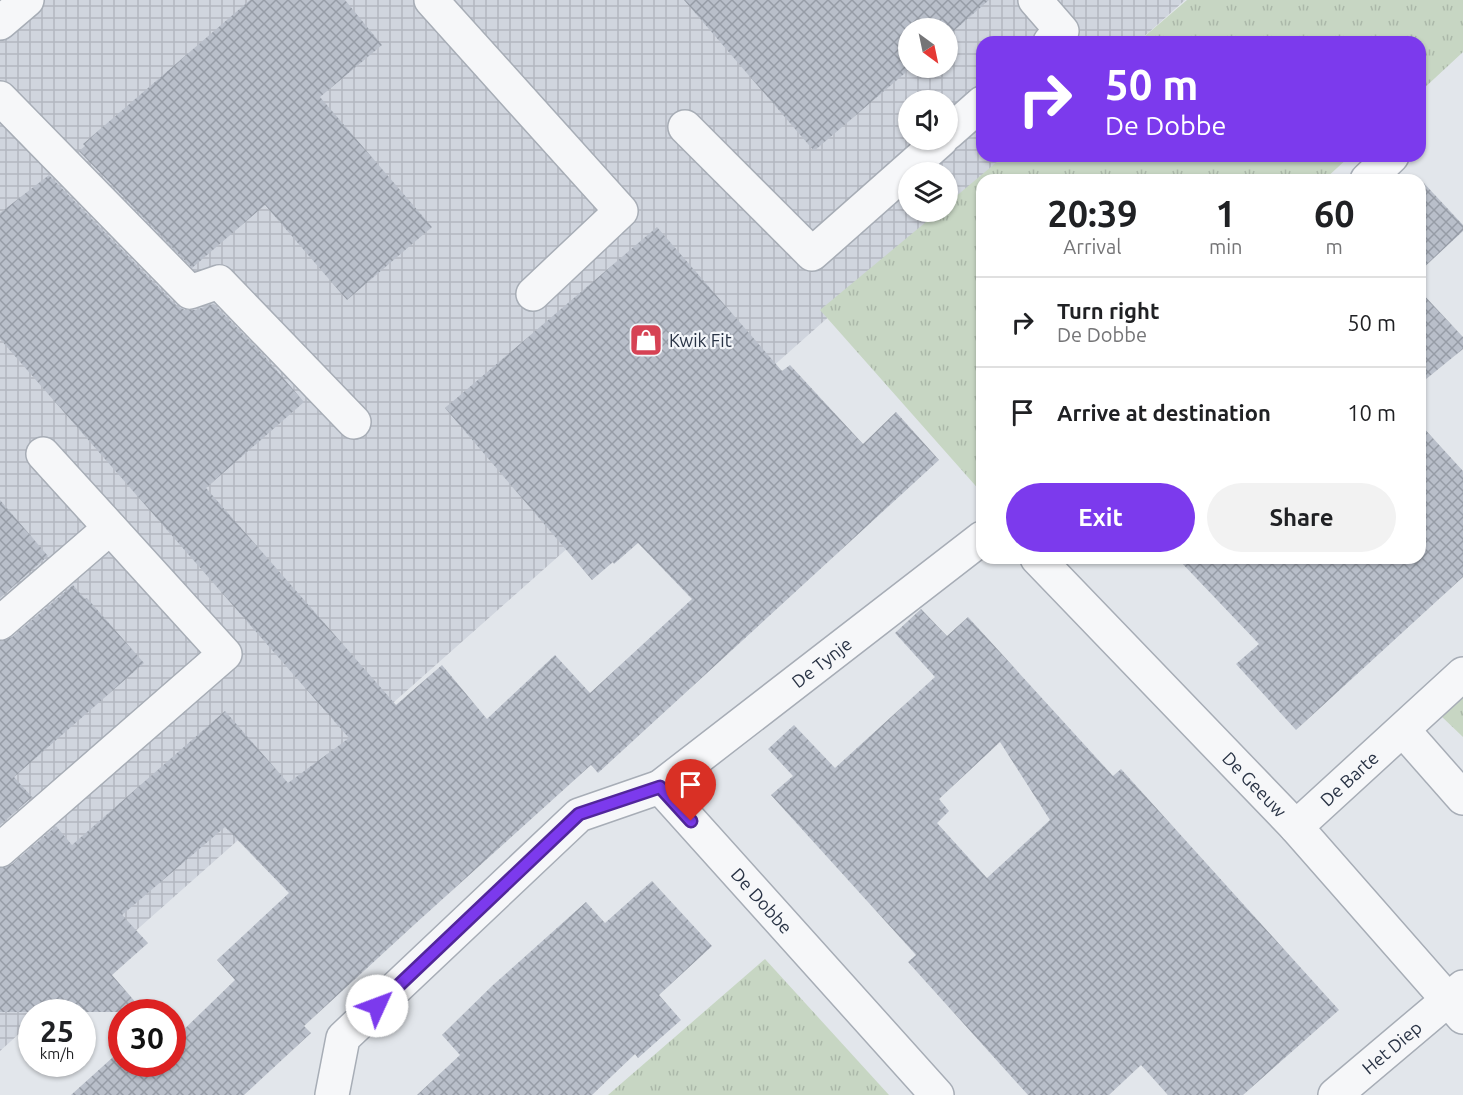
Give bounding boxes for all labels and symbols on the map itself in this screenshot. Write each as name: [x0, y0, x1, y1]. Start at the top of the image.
north arrow: [898, 18, 958, 78]
shop icon: Kwik Fit: [628, 322, 664, 358]
place label: Kwik Fit: [669, 330, 732, 350]
street label: De Tynje: [788, 633, 855, 691]
street label: De Geeuw: [1219, 747, 1291, 821]
street label: De Barte: [1316, 747, 1382, 810]
pin: [665, 759, 716, 821]
street label: De Dobbe: [727, 864, 797, 937]
position arrow: [345, 974, 409, 1038]
speed limit sign: 30: [108, 999, 186, 1077]
street label: Het Diep: [1358, 1017, 1425, 1078]

